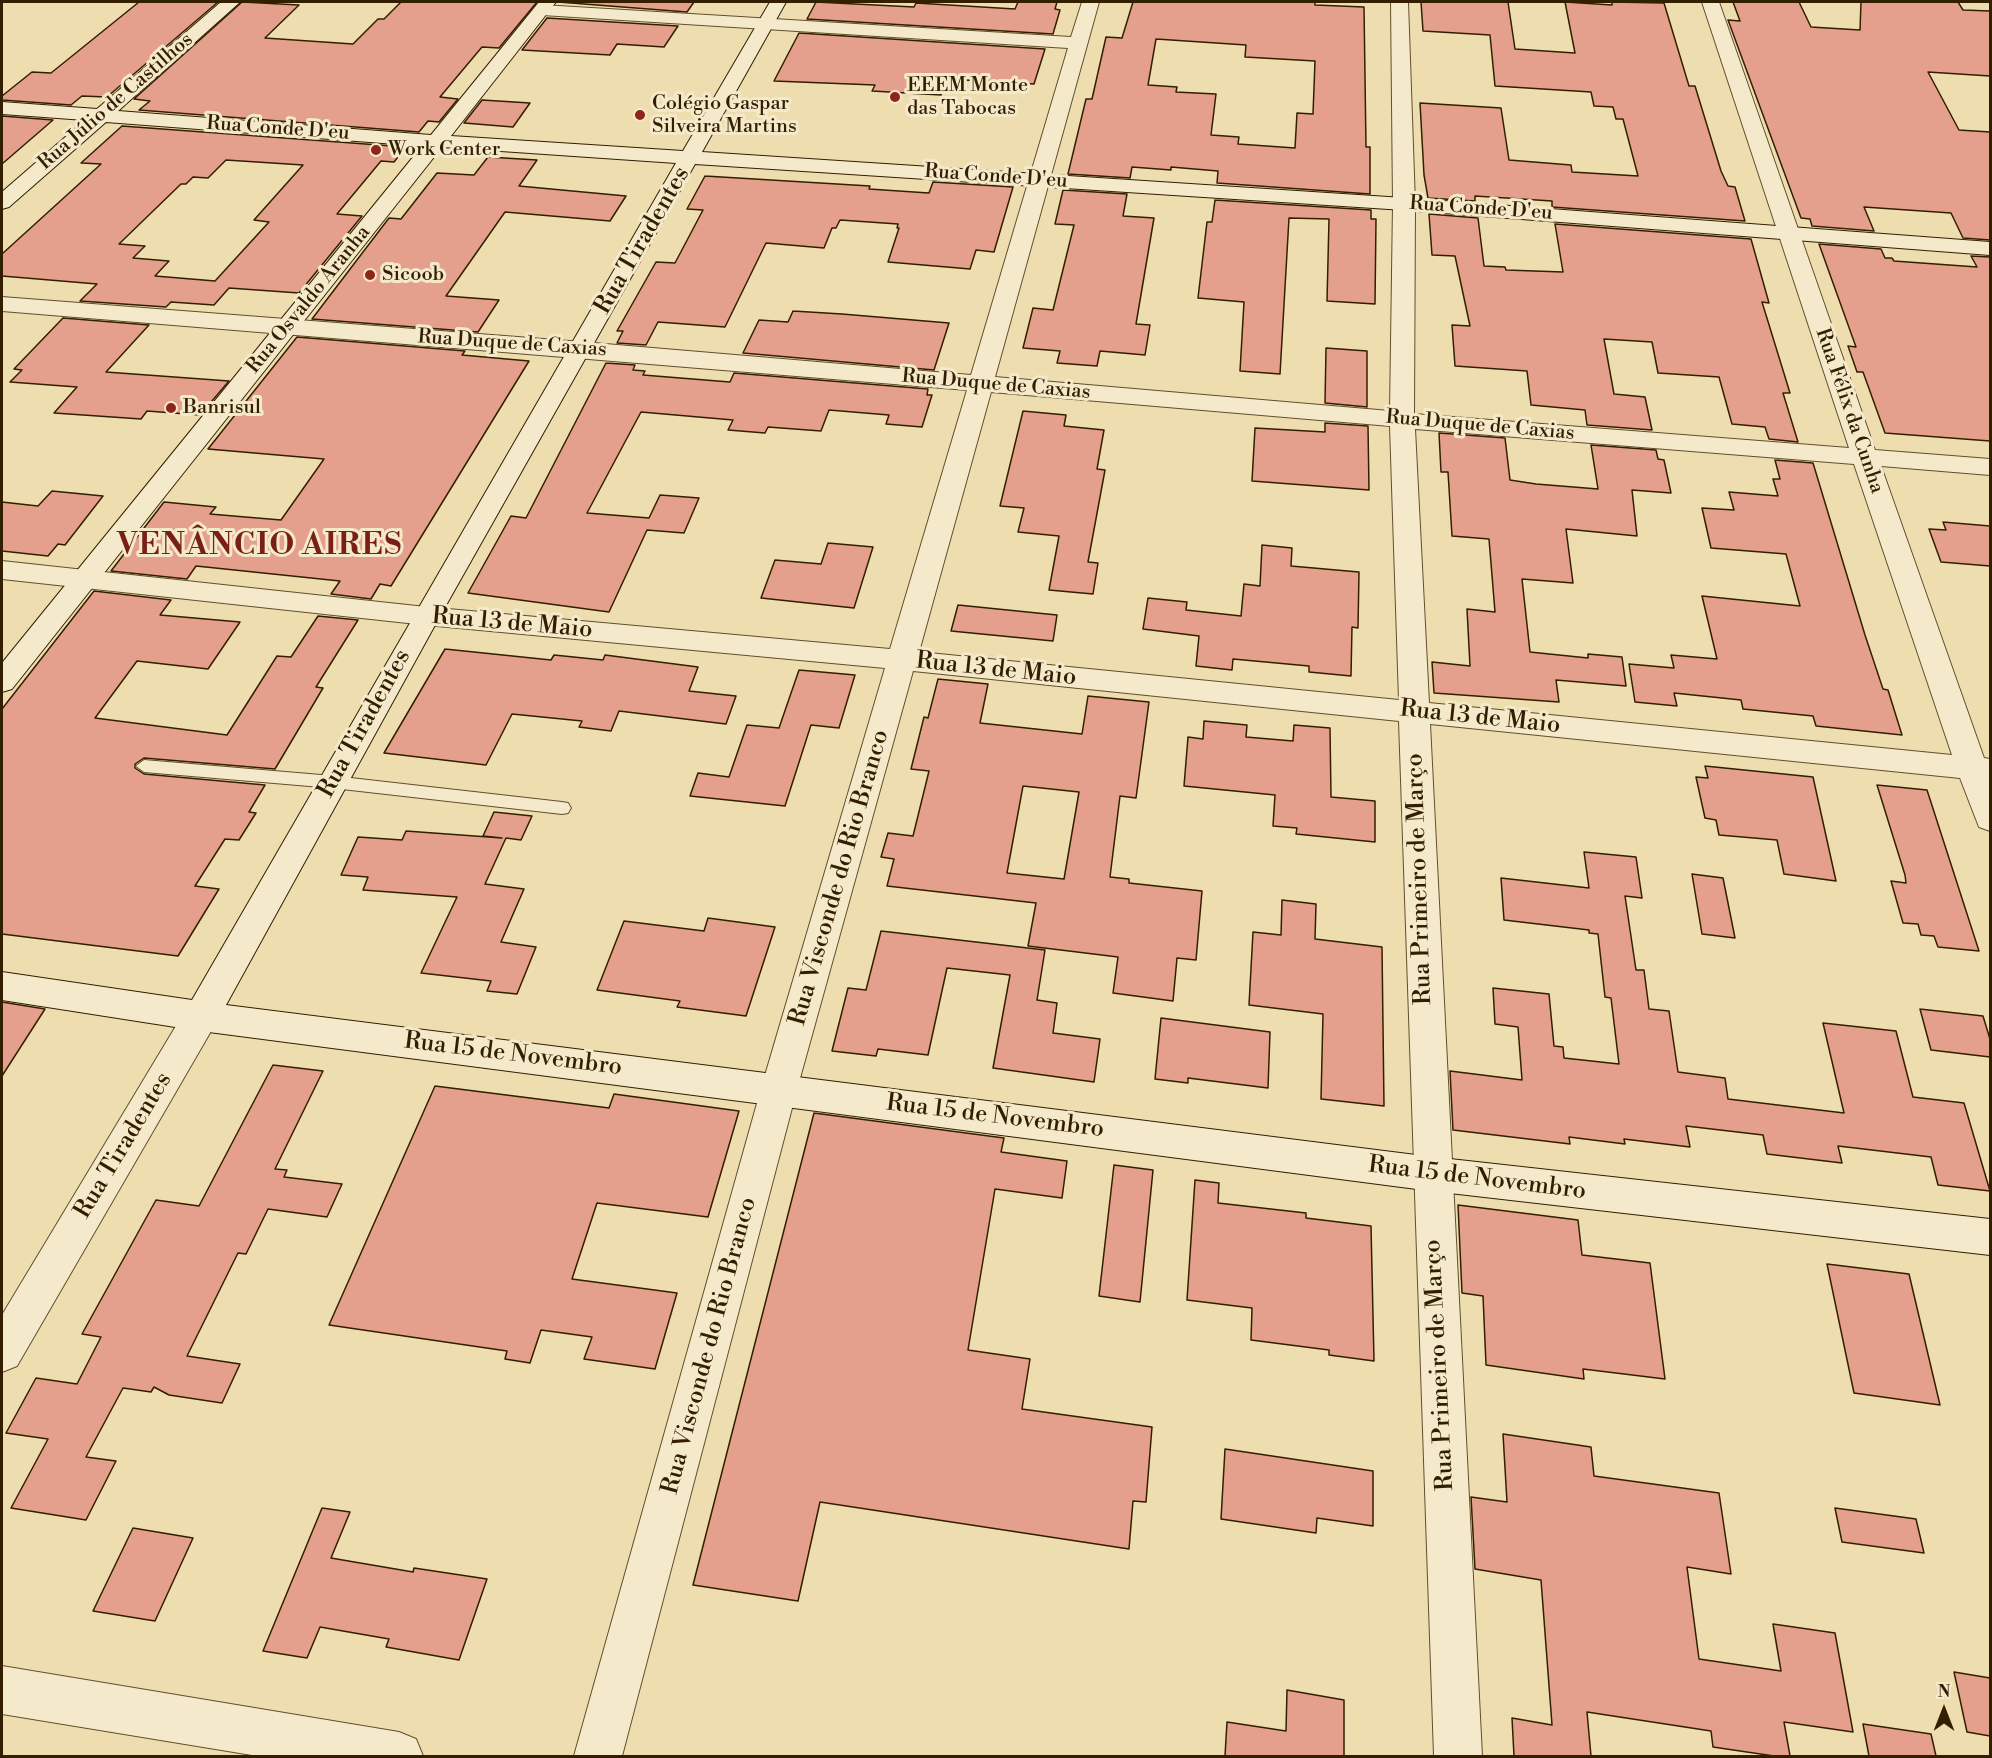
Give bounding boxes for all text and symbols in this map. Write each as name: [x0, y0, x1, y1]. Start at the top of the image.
street label: Rua Júlio de Castilhos: [34, 28, 198, 176]
place label: EEEM Monte das Tabocas: [907, 74, 1028, 121]
marker: EEEM Monte das Tabocas: [888, 90, 902, 104]
place label: Colégio Gaspar Silveira Martins: [652, 92, 797, 139]
marker: Colégio Gaspar Silveira Martins: [633, 108, 647, 122]
street label: Rua Conde D'eu: [206, 112, 350, 146]
place label: Work Center: [388, 138, 500, 162]
marker: Work Center: [369, 143, 383, 157]
street label: Rua Conde D'eu: [924, 160, 1068, 194]
street label: Rua Tiradentes: [589, 162, 697, 320]
street label: Rua Conde D'eu: [1409, 192, 1553, 226]
street label: Rua Osvaldo Aranha: [242, 221, 376, 379]
place label: Sicoob: [382, 263, 444, 287]
marker: Sicoob: [363, 268, 377, 282]
street label: Rua Duque de Caxias: [417, 325, 607, 363]
street label: Rua Félix da Cunha: [1810, 325, 1888, 497]
street label: Rua Duque de Caxias: [901, 365, 1091, 405]
place label: Banrisul: [183, 396, 261, 420]
marker: Banrisul: [164, 401, 178, 415]
street label: Rua Duque de Caxias: [1385, 406, 1575, 446]
district label: VENÂNCIO AIRES: [117, 529, 403, 565]
street label: Rua 13 de Maio: [430, 603, 594, 645]
street label: Rua Tiradentes: [312, 645, 418, 803]
street label: Rua 13 de Maio: [914, 647, 1078, 693]
street label: Rua 13 de Maio: [1398, 695, 1562, 741]
street label: Rua Visconde do Rio Branco: [784, 727, 896, 1029]
street label: Rua Primeiro de Março: [1401, 753, 1439, 1005]
street label: Rua 15 de Novembro: [403, 1027, 623, 1083]
street label: Rua Tiradentes: [69, 1068, 179, 1224]
street label: Rua 15 de Novembro: [885, 1089, 1105, 1145]
street label: Rua 15 de Novembro: [1367, 1151, 1587, 1207]
street label: Rua Visconde do Rio Branco: [656, 1194, 764, 1498]
street label: Rua Primeiro de Março: [1419, 1238, 1461, 1492]
north arrow: [1914, 1680, 1974, 1740]
text: N: [1938, 1682, 1950, 1702]

